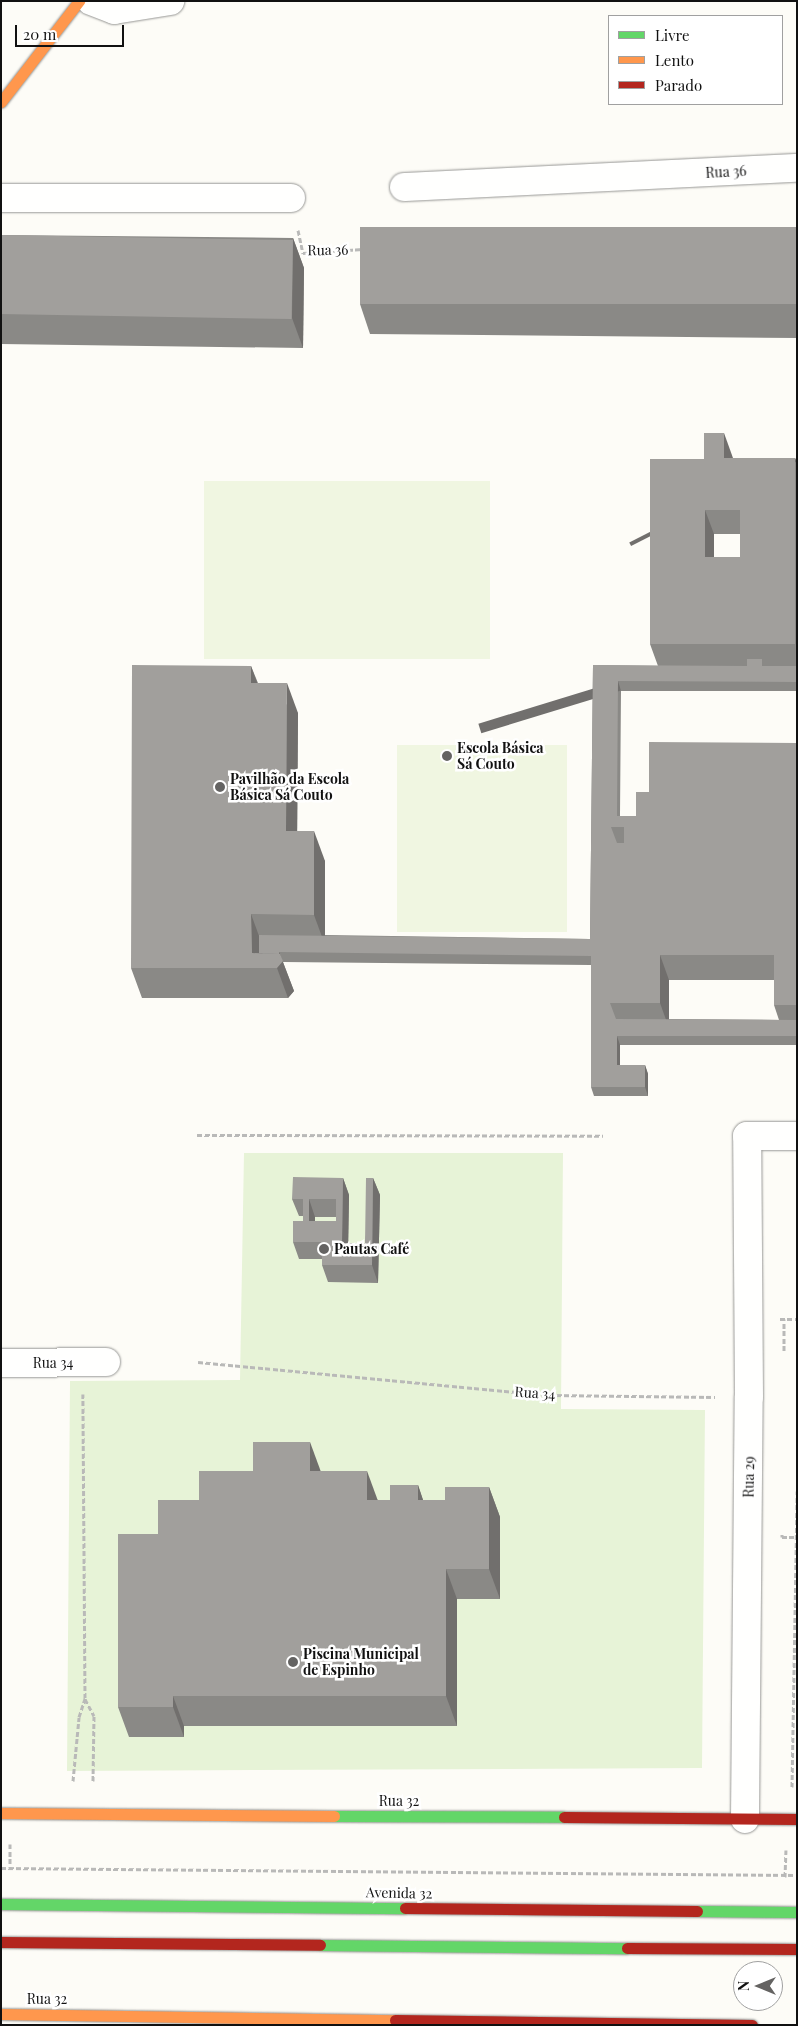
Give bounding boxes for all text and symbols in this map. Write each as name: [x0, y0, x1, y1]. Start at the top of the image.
scale bar: [18, 15, 126, 47]
legend: [608, 15, 783, 105]
text: 20 m: [23, 24, 56, 44]
text: Livre: [655, 25, 690, 45]
text: Lento: [655, 50, 694, 70]
text: Parado: [655, 75, 702, 95]
street label: Rua 36: [705, 163, 747, 181]
street label: Rua 36: [307, 241, 349, 259]
place label: Escola Básica Sá Couto: [457, 740, 544, 772]
marker: Escola Básica Sá Couto: [441, 750, 453, 762]
place label: Pavilhão da Escola Básica Sá Couto: [230, 771, 349, 804]
marker: Pavilhão da Escola Básica Sá Couto: [214, 781, 226, 793]
place label: Pautas Café: [334, 1241, 409, 1257]
marker: Pautas Café: [318, 1243, 330, 1255]
street label: Rua 34: [33, 1355, 73, 1371]
street label: Rua 34: [514, 1383, 556, 1403]
street label: Rua 29: [740, 1456, 758, 1498]
place label: Piscina Municipal de Espinho: [303, 1646, 419, 1678]
marker: Piscina Municipal de Espinho: [287, 1656, 299, 1668]
street label: Rua 32: [379, 1793, 419, 1809]
street label: Avenida 32: [366, 1884, 432, 1902]
north arrow: [733, 1961, 783, 2011]
text: N: [734, 1981, 753, 1991]
street label: Rua 32: [27, 1991, 67, 2007]

